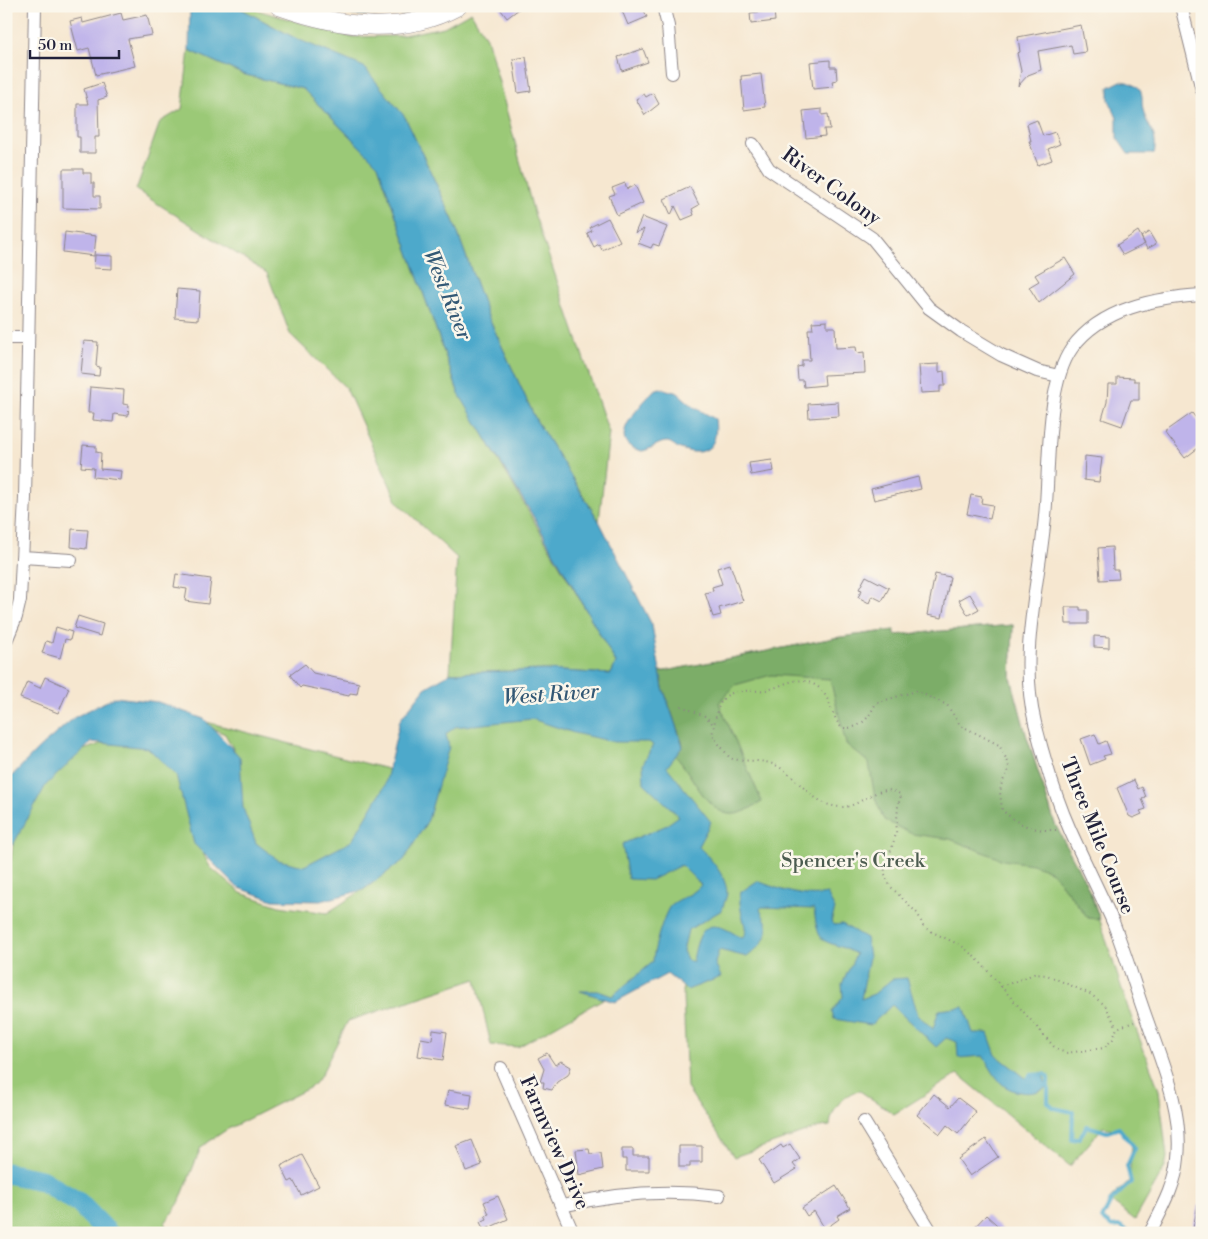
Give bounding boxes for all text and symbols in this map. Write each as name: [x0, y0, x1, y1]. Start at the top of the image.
scale bar: [30, 28, 119, 60]
text: 50 m: [38, 36, 72, 55]
street label: River Colony: [777, 143, 886, 232]
water label: West River: [417, 246, 477, 345]
water label: West River: [502, 679, 601, 711]
street label: Three Mile Course: [1054, 754, 1140, 918]
park label: Spencer's Creek: [781, 849, 927, 874]
street label: Farmview Drive: [513, 1072, 595, 1214]

